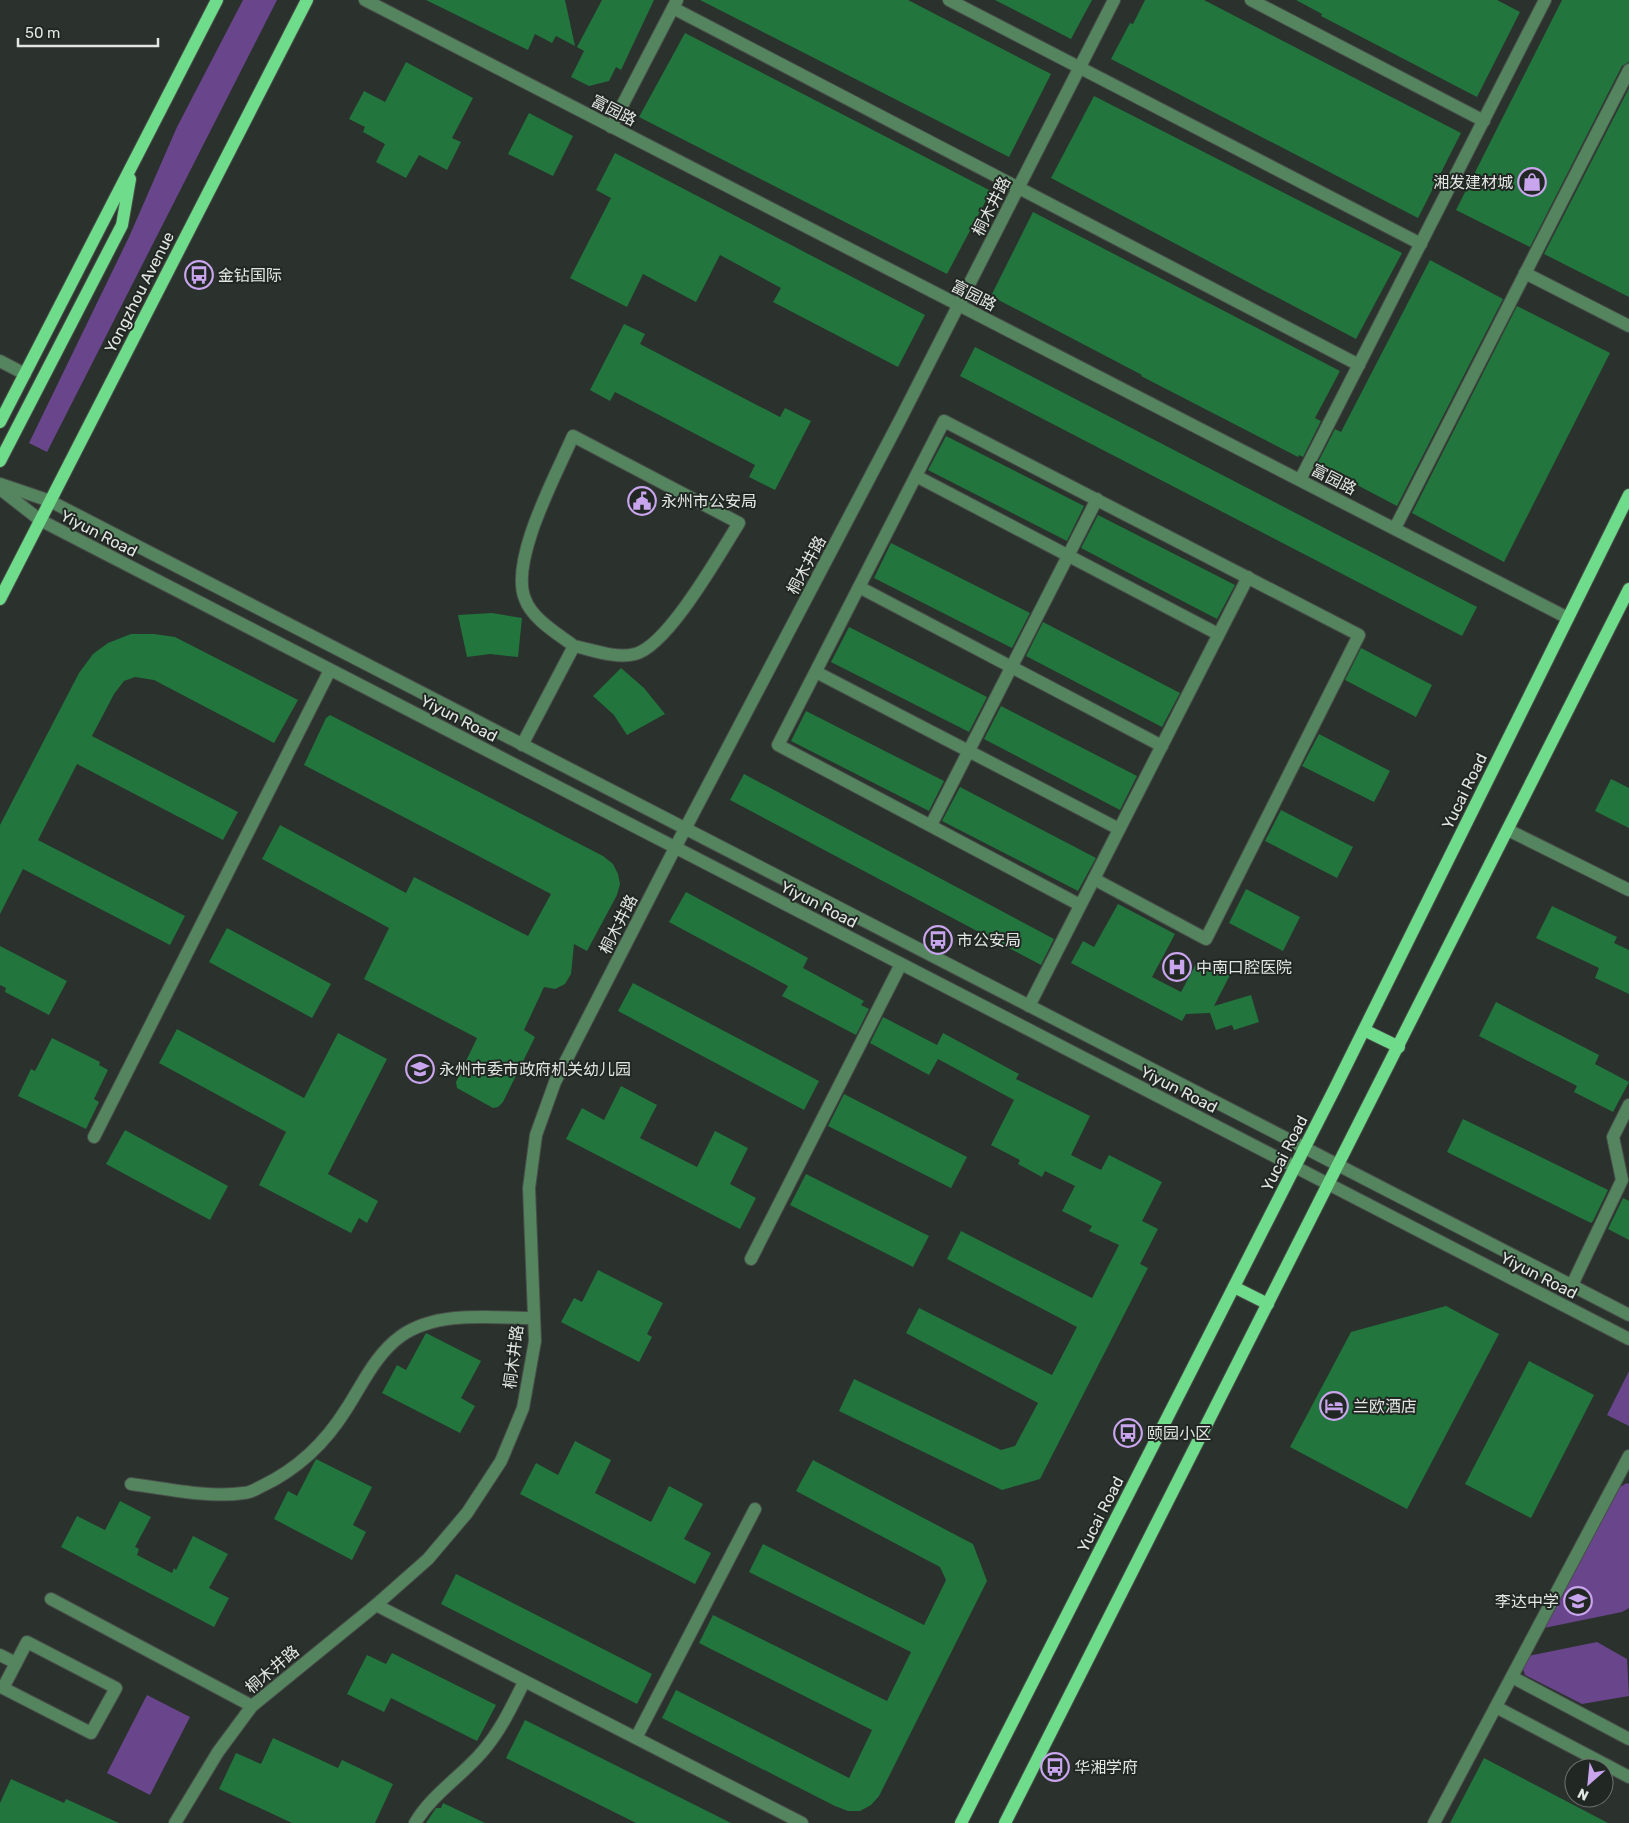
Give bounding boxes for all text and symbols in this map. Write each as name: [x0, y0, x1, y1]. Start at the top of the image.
scale bar: [18, 15, 158, 47]
text: 50 m: [25, 24, 60, 42]
street label: 富园路: [588, 91, 639, 130]
shop icon: 湘发建材城: [1517, 167, 1547, 197]
street label: 桐木井路: [968, 173, 1014, 239]
place label: 湘发建材城: [1433, 173, 1513, 192]
street label: Yongzhou Avenue: [101, 228, 178, 356]
bus stop icon: 金钻国际: [184, 260, 214, 290]
place label: 金钻国际: [218, 266, 282, 285]
street label: 富园路: [948, 276, 999, 315]
street label: 富园路: [1308, 460, 1359, 499]
public building icon: 永州市公安局: [627, 486, 657, 516]
place label: 永州市公安局: [661, 492, 757, 511]
street label: Yiyun Road: [57, 506, 140, 561]
street label: 桐木井路: [783, 533, 830, 598]
street label: Yiyun Road: [417, 691, 500, 746]
street label: Yucai Road: [1438, 750, 1491, 832]
street label: Yiyun Road: [777, 877, 860, 932]
street label: 桐木井路: [595, 891, 641, 957]
bus stop icon: 市公安局: [923, 925, 953, 955]
place label: 市公安局: [957, 931, 1021, 950]
hospital icon: 中南口腔医院: [1162, 952, 1192, 982]
place label: 中南口腔医院: [1196, 958, 1292, 977]
school or university icon: 永州市委市政府机关幼儿园: [405, 1054, 435, 1084]
place label: 永州市委市政府机关幼儿园: [439, 1060, 631, 1079]
street label: Yiyun Road: [1137, 1062, 1220, 1117]
street label: Yucai Road: [1257, 1112, 1312, 1194]
street label: Yiyun Road: [1497, 1248, 1580, 1303]
street label: 桐木井路: [500, 1324, 527, 1390]
hotel icon: 兰欧酒店: [1319, 1391, 1349, 1421]
place label: 兰欧酒店: [1353, 1397, 1417, 1416]
bus stop icon: 颐园小区: [1113, 1418, 1143, 1448]
place label: 颐园小区: [1147, 1424, 1211, 1443]
street label: Yucai Road: [1073, 1473, 1128, 1555]
school or university icon: 李达中学: [1563, 1586, 1593, 1616]
place label: 李达中学: [1495, 1592, 1559, 1611]
street label: 桐木井路: [242, 1642, 303, 1697]
bus stop icon: 华湘学府: [1040, 1752, 1070, 1782]
place label: 华湘学府: [1074, 1758, 1138, 1777]
north arrow: [1564, 1758, 1614, 1808]
text: N: [1575, 1784, 1592, 1804]

